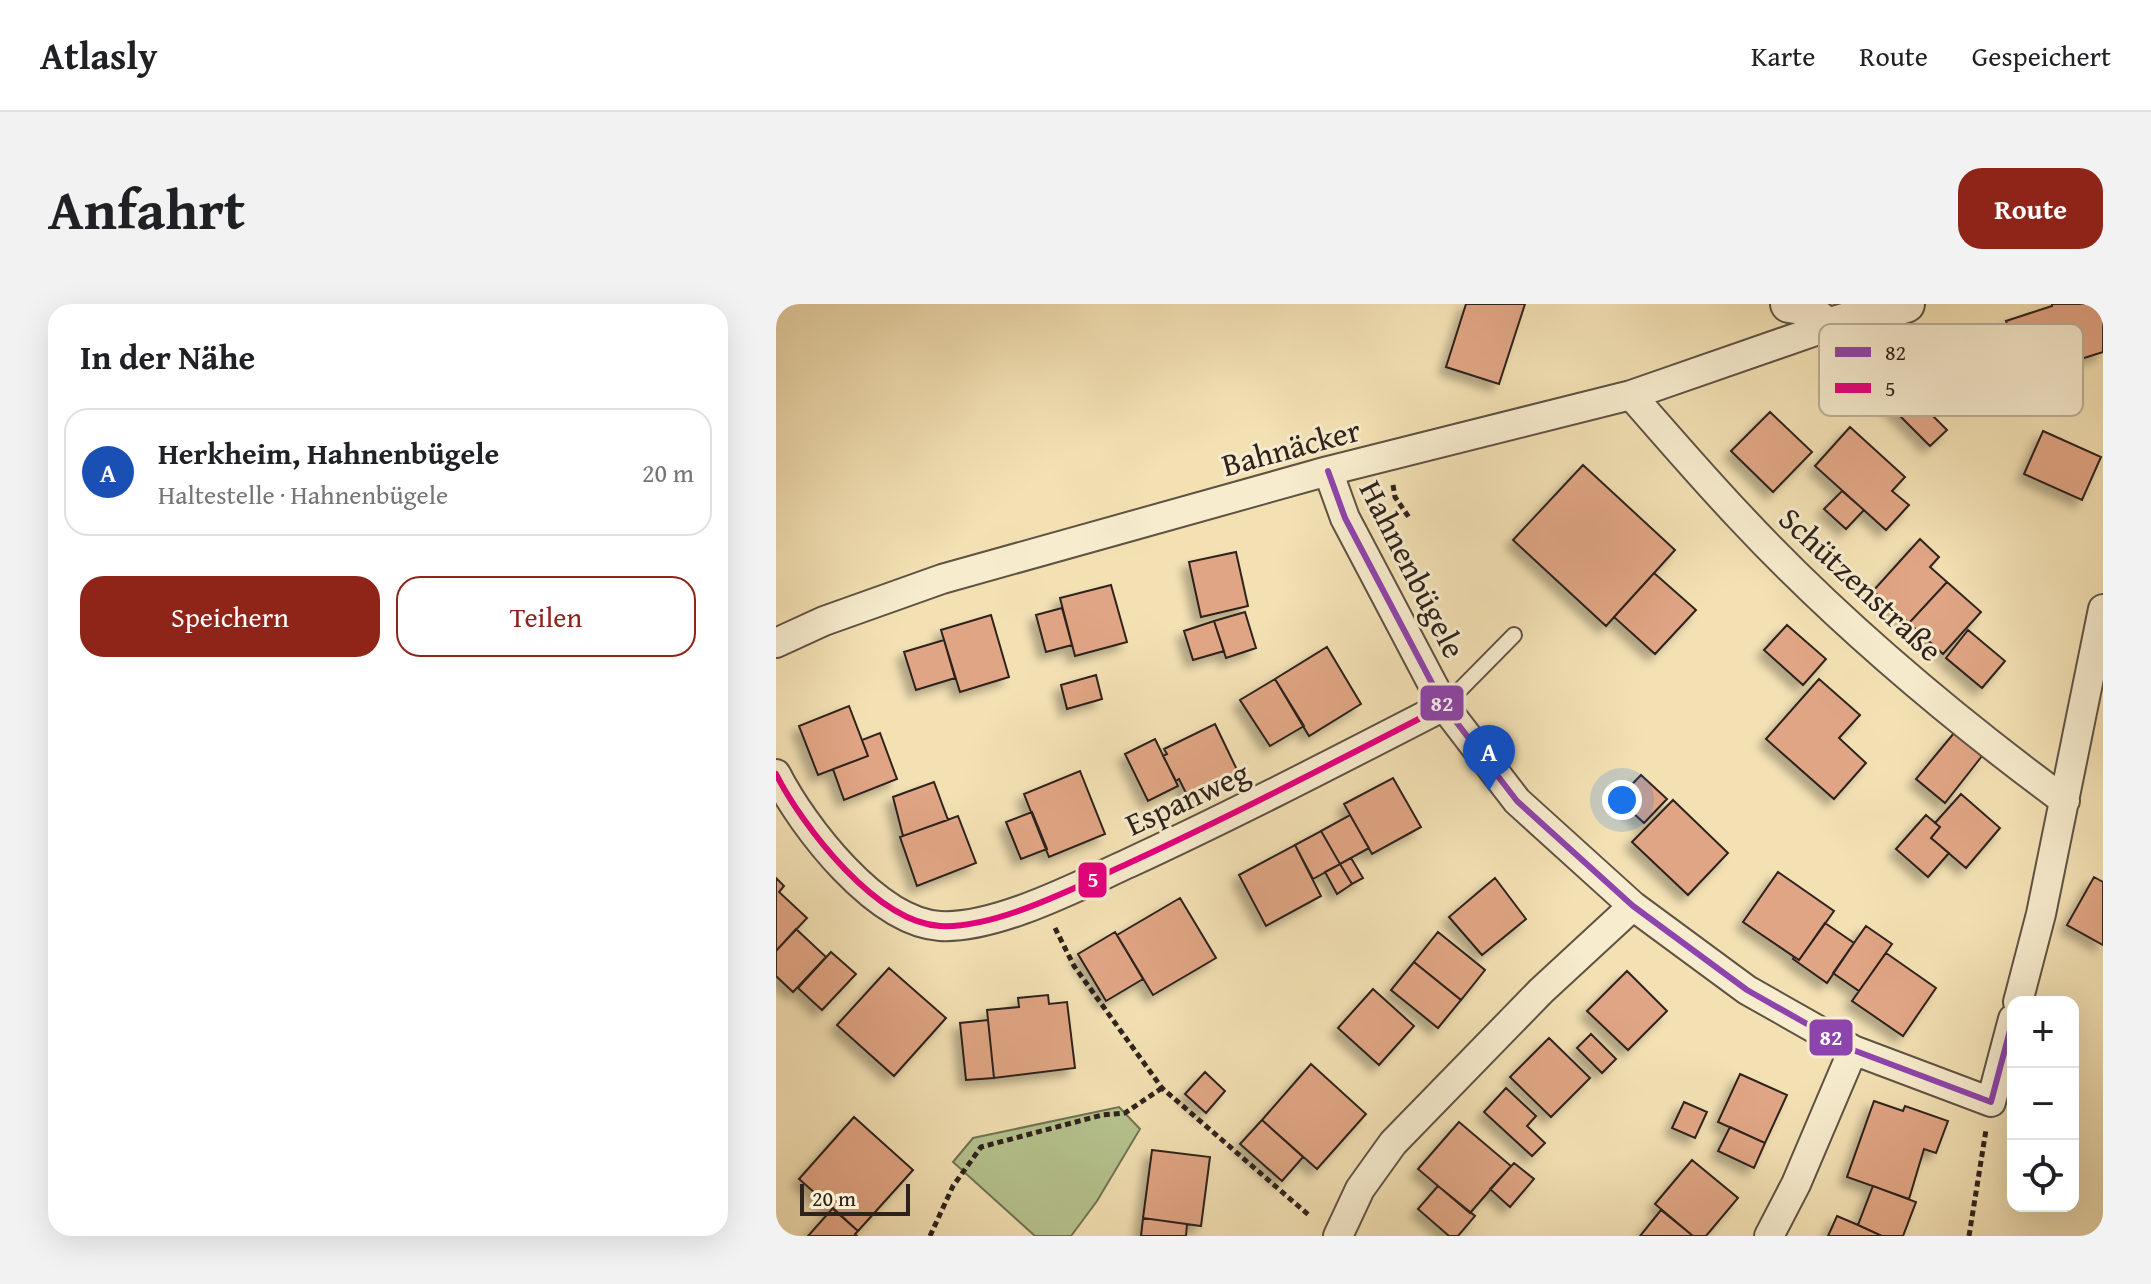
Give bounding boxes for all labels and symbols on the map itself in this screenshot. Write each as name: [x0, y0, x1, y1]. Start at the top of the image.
legend: [1819, 324, 2083, 416]
text: 82: [1885, 336, 1906, 368]
text: 5: [1885, 372, 1896, 404]
street label: Bahnäcker: [1216, 406, 1366, 488]
street label: Hahnenbügele: [1348, 472, 1478, 666]
street label: Schützenstraße: [1769, 496, 1953, 672]
line badge: 82: [1419, 684, 1465, 722]
text: 82: [1431, 687, 1453, 719]
pin: A: [1463, 725, 1515, 791]
street label: Espanweg: [1117, 749, 1257, 847]
your location: [1602, 780, 1642, 820]
line badge: 5: [1077, 861, 1108, 899]
text: 5: [1087, 863, 1099, 895]
line badge: 82: [1808, 1018, 1854, 1057]
text: 82: [1820, 1021, 1842, 1053]
scale bar: [800, 1180, 910, 1216]

